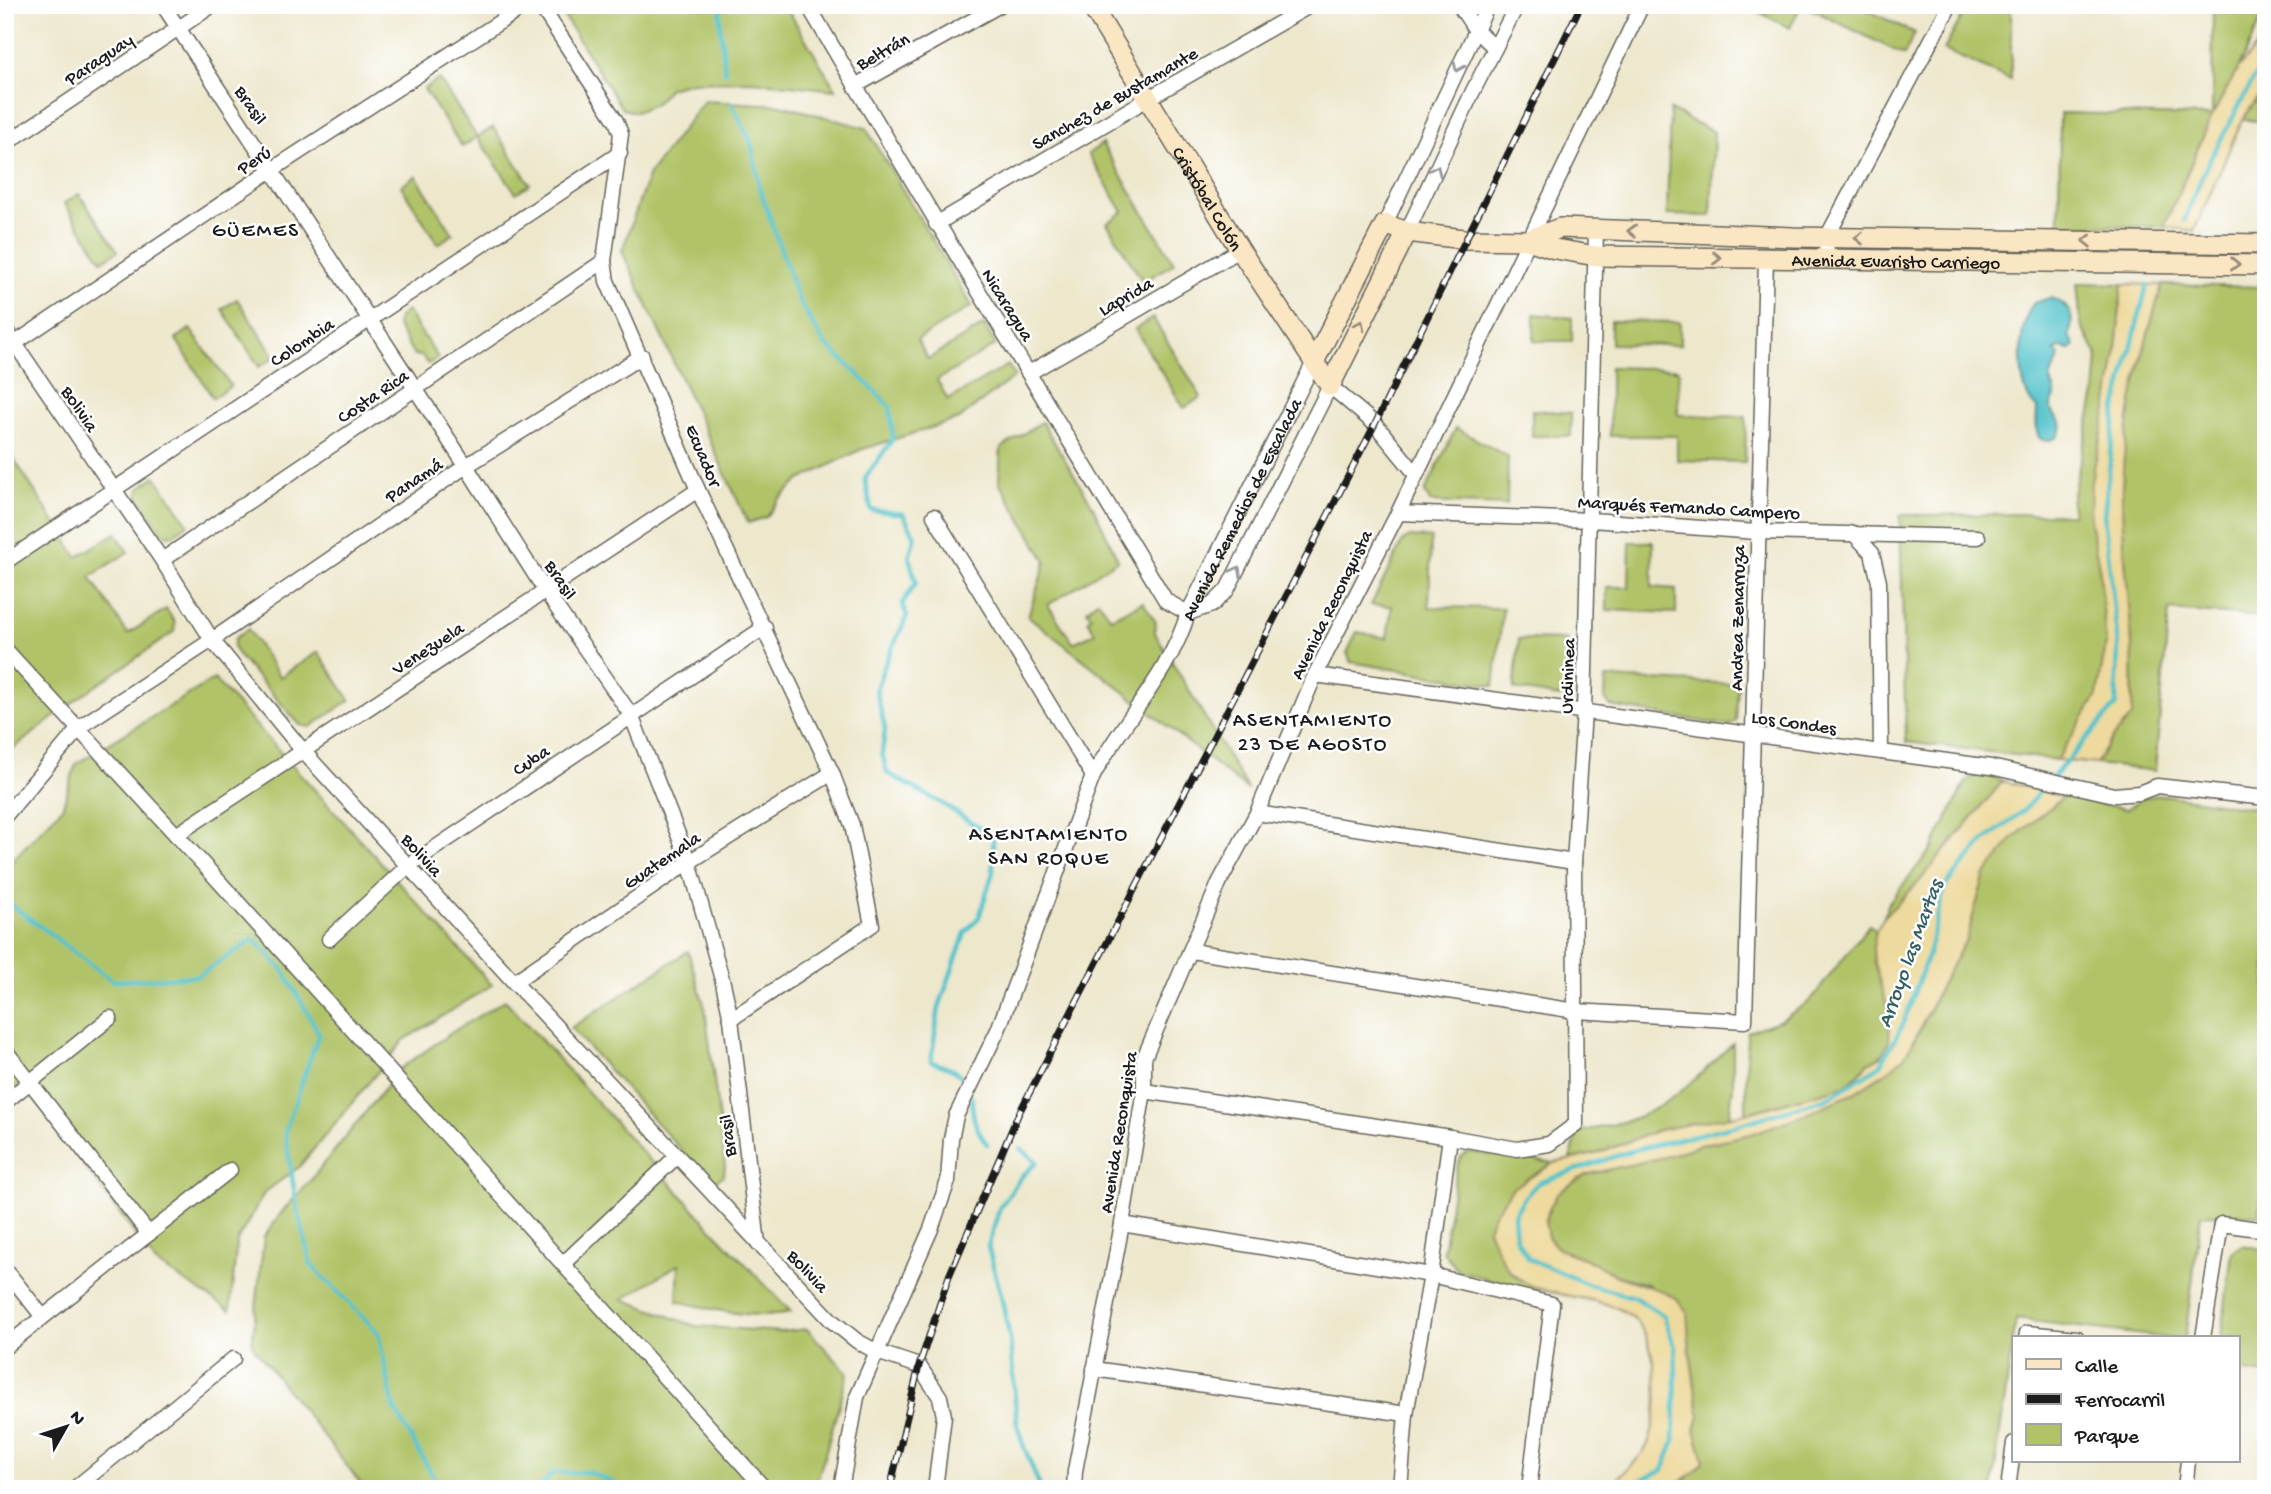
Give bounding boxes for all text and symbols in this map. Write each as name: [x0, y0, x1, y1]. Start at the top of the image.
street label: Paraguay: [60, 29, 139, 93]
street label: Beltrán: [852, 29, 915, 78]
street label: Sanchez de Bustamante: [1029, 43, 1203, 157]
one-way arrow: [1452, 59, 1466, 72]
street label: Brasil: [227, 81, 270, 130]
street label: Perú: [233, 142, 276, 182]
street label: Cristóbal Colón: [1165, 143, 1246, 256]
one-way arrow: [1428, 165, 1442, 177]
district label: GÜEMES: [212, 220, 300, 245]
one-way arrow: [1626, 224, 1637, 239]
one-way arrow: [1854, 230, 1864, 246]
one-way arrow: [2081, 233, 2092, 248]
one-way arrow: [1712, 250, 1722, 266]
street label: Avenida Evaristo Carriego: [1791, 251, 2000, 276]
one-way arrow: [2230, 256, 2241, 272]
street label: Nicaragua: [975, 265, 1038, 348]
street label: Laprida: [1095, 273, 1159, 323]
street label: Colombia: [267, 313, 341, 374]
one-way arrow: [1352, 320, 1366, 332]
street label: Costa Rica: [334, 365, 415, 430]
street label: Bolivia: [54, 382, 103, 439]
street label: Avenida Remedios de Escalada: [1178, 394, 1309, 624]
street label: Ecuador: [678, 422, 726, 493]
street label: Panamá: [381, 453, 449, 510]
street label: Marqués Fernando Campero: [1577, 492, 1801, 527]
street label: Avenida Reconquista: [1287, 526, 1380, 684]
street label: Andrea Zenarruza: [1727, 543, 1752, 691]
street label: Brasil: [537, 556, 580, 605]
one-way arrow: [1228, 565, 1242, 578]
street label: Venezuela: [388, 617, 470, 682]
street label: Urdininea: [1557, 637, 1582, 714]
street label: Los Condes: [1750, 707, 1838, 742]
district label: ASENTAMIENTO 23 DE AGOSTO: [1233, 710, 1393, 759]
street label: Cuba: [509, 740, 556, 783]
district label: ASENTAMIENTO SAN ROQUE: [969, 824, 1129, 873]
street label: Guatemala: [620, 827, 707, 896]
street label: Bolivia: [394, 829, 447, 884]
water label: Arroyo las Martas: [1874, 875, 1951, 1031]
street label: Avenida Reconquista: [1096, 1049, 1145, 1215]
street label: Brasil: [715, 1113, 744, 1159]
street label: Bolivia: [780, 1245, 833, 1300]
legend: [2012, 1336, 2240, 1462]
text: Calle: [2075, 1356, 2119, 1381]
text: Ferrocarril: [2074, 1390, 2165, 1415]
north arrow: [32, 1392, 102, 1462]
text: N: [64, 1406, 89, 1431]
text: Parque: [2074, 1426, 2140, 1451]

